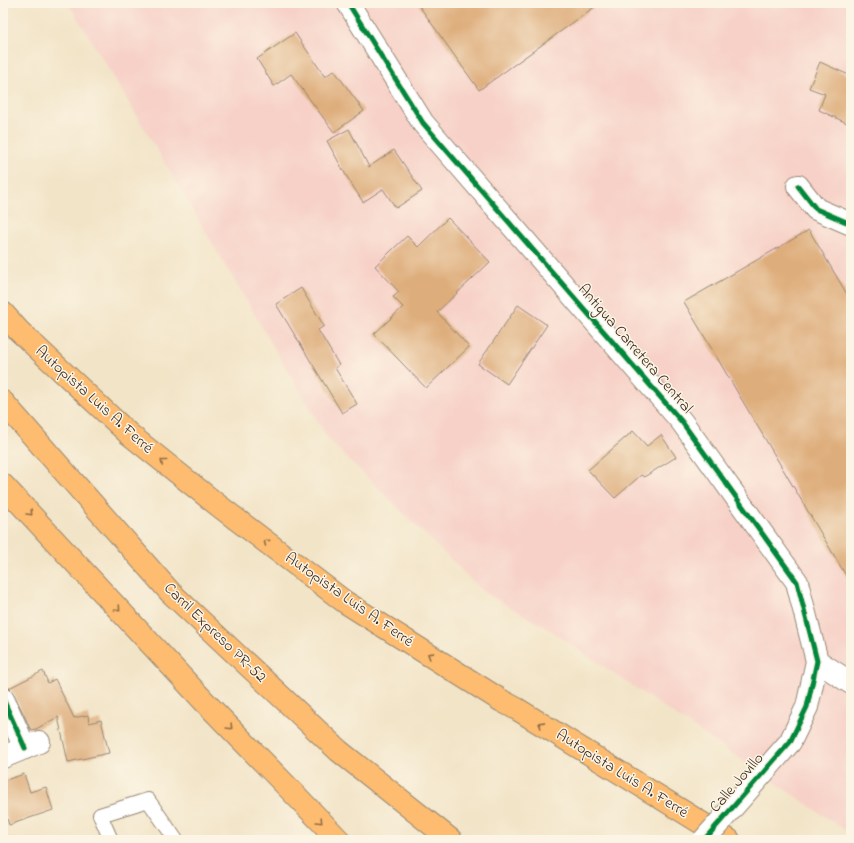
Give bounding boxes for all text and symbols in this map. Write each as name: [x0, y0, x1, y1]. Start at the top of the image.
street label: Antigua Carretera Central: [572, 279, 698, 419]
street label: Autopista Luis A. Ferré: [29, 340, 159, 460]
one-way arrow: [161, 459, 168, 466]
one-way arrow: [25, 509, 32, 516]
one-way arrow: [263, 540, 270, 547]
street label: Autopista Luis A. Ferré: [280, 547, 419, 654]
street label: Carril Expreso PR-52: [158, 577, 272, 689]
one-way arrow: [113, 604, 121, 612]
one-way arrow: [427, 652, 434, 660]
one-way arrow: [538, 721, 545, 729]
one-way arrow: [225, 722, 232, 730]
street label: Autopista Luis A. Ferré: [551, 723, 694, 825]
street label: Calle Jovillo: [704, 748, 770, 818]
one-way arrow: [315, 816, 323, 824]

